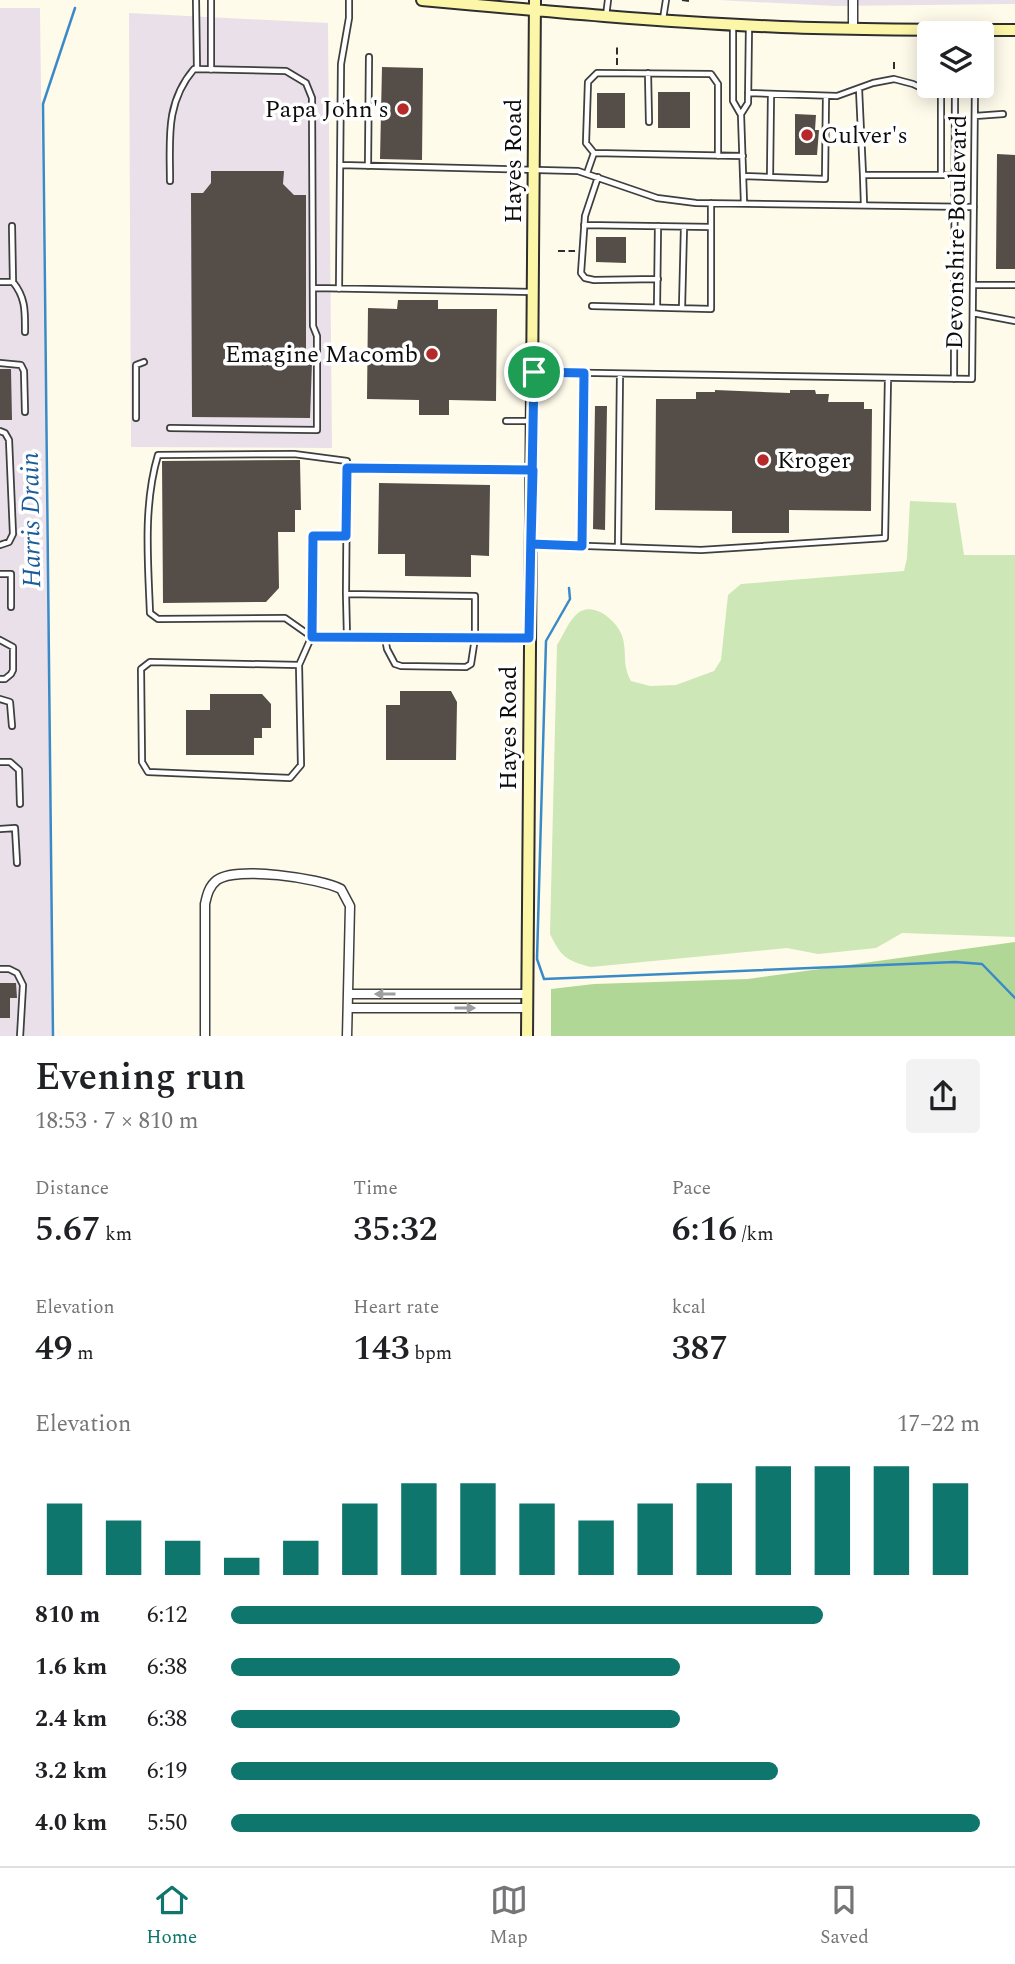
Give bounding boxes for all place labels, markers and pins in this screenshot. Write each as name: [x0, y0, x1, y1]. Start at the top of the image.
place label: Papa John's: [265, 92, 389, 128]
marker: Papa John's: [395, 101, 411, 117]
place label: Culver's: [821, 118, 908, 154]
marker: Culver's: [799, 127, 815, 143]
place label: Emagine Macomb: [225, 337, 418, 373]
pin: [504, 342, 564, 402]
marker: Emagine Macomb: [424, 346, 440, 362]
place label: Kroger: [777, 443, 851, 479]
marker: Kroger: [755, 452, 771, 468]

